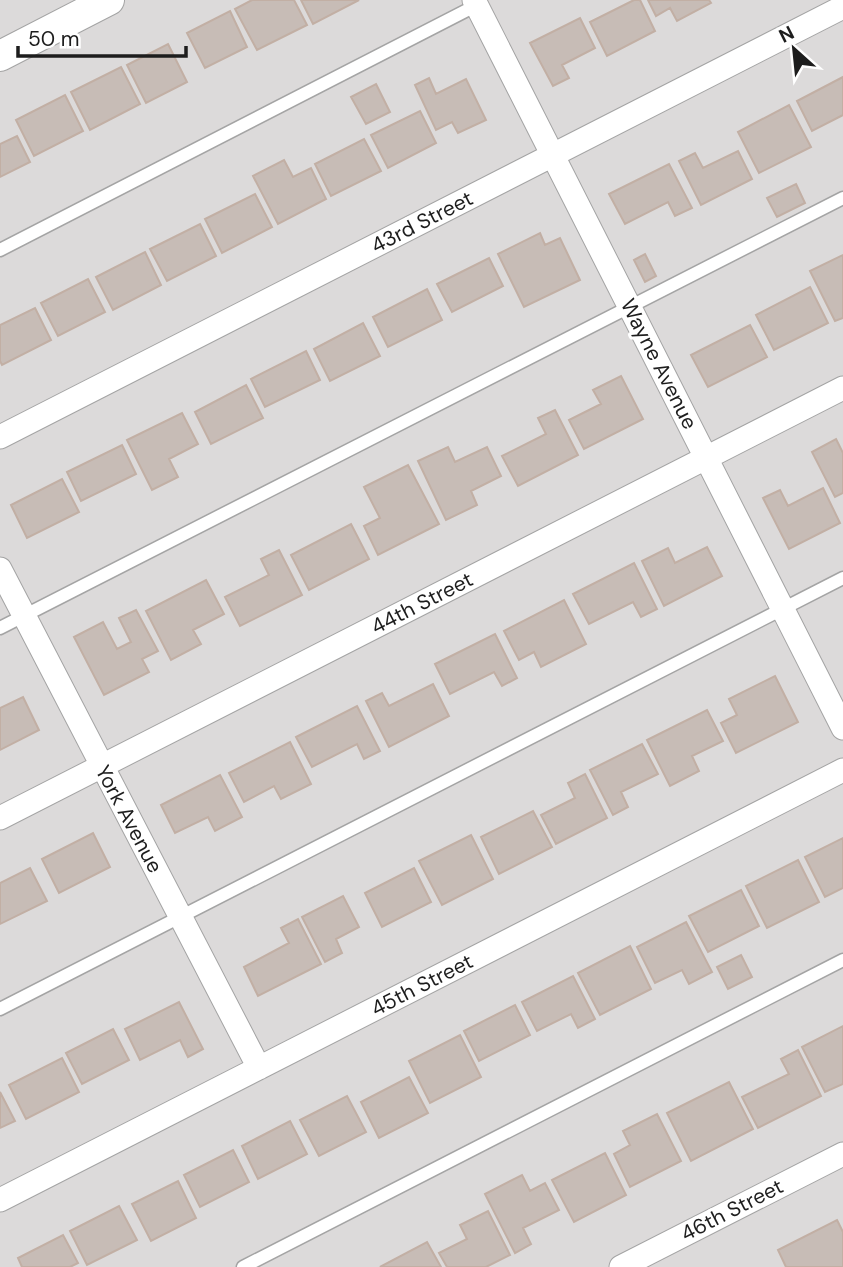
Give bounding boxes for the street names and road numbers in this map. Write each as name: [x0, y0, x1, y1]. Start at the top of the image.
street label: 43rd Street: [366, 184, 478, 260]
street label: Wayne Avenue: [614, 294, 704, 434]
street label: 44th Street: [366, 565, 478, 641]
street label: York Avenue: [89, 760, 169, 878]
street label: 45th Street: [366, 947, 478, 1023]
street label: 46th Street: [676, 1172, 788, 1248]

